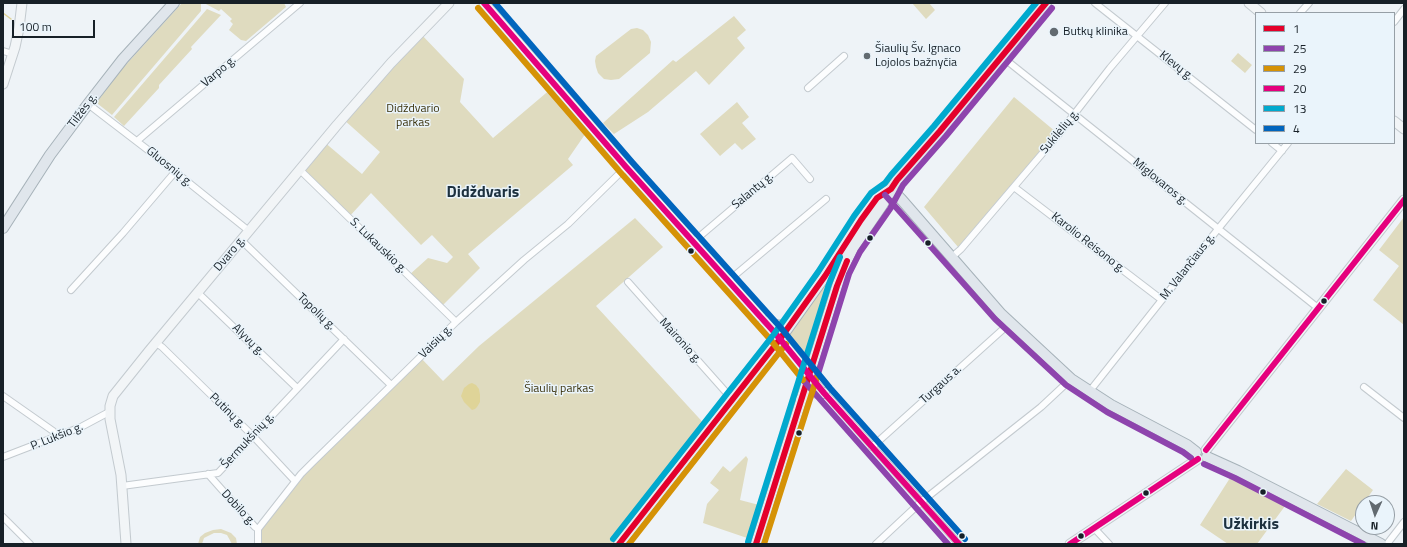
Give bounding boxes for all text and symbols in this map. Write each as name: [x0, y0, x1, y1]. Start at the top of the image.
scale bar: [14, 12, 97, 38]
legend: [1255, 12, 1395, 144]
text: 100 m: [19, 17, 52, 36]
text: 1: [1293, 19, 1300, 38]
place label: Butkų klinika: [1063, 25, 1128, 39]
marker: Butkų klinika: [1048, 26, 1060, 38]
text: 25: [1293, 39, 1306, 58]
place label: Šiaulių Šv. Ignaco Lojolos bažnyčia: [875, 42, 961, 70]
street label: Klevų g.: [1156, 48, 1196, 84]
marker: Šiaulių Šv. Ignaco Lojolos bažnyčia: [862, 51, 872, 61]
street label: Varpo g.: [199, 53, 239, 91]
text: 29: [1293, 59, 1306, 78]
text: 20: [1293, 79, 1306, 98]
street label: Tilžės g.: [65, 91, 101, 131]
text: 13: [1293, 99, 1306, 118]
park label: Didždvario parkas: [386, 102, 440, 130]
street label: Sukilėlių g.: [1037, 107, 1083, 157]
text: 4: [1293, 119, 1300, 138]
street label: Gluosnių g.: [143, 144, 195, 190]
street label: Miglovaros g.: [1129, 155, 1191, 209]
street label: Salantų g.: [729, 170, 777, 212]
district label: Didždvaris: [447, 183, 519, 203]
street label: Karolio Reisono g.: [1048, 210, 1128, 276]
street label: S. Lukauskio g.: [347, 215, 409, 277]
street label: M. Valančiaus g.: [1158, 231, 1218, 303]
unlabelled marker: [865, 233, 875, 243]
street label: Dvaro g.: [211, 234, 249, 274]
unlabelled marker: [923, 238, 933, 248]
unlabelled marker: [686, 246, 696, 256]
street label: Topolių g.: [294, 291, 338, 333]
unlabelled marker: [1319, 296, 1329, 306]
street label: Maironio g.: [656, 315, 704, 367]
street label: Alyvų g.: [229, 321, 267, 359]
street label: Vaisių g.: [416, 322, 456, 362]
street label: Turgaus a.: [917, 363, 965, 407]
park label: Šiaulių parkas: [524, 382, 594, 396]
street label: Putinų g.: [206, 390, 248, 432]
street label: Šermukšnių g.: [218, 410, 278, 472]
street label: P. Lukšio g.: [29, 420, 85, 454]
unlabelled marker: [794, 428, 804, 438]
street label: Dobilo g.: [218, 487, 258, 529]
unlabelled marker: [1258, 487, 1268, 497]
unlabelled marker: [1141, 488, 1151, 498]
north arrow: [1355, 495, 1395, 535]
district label: Užkirkis: [1223, 515, 1279, 535]
text: N: [1370, 518, 1379, 534]
unlabelled marker: [957, 531, 967, 541]
unlabelled marker: [1076, 531, 1086, 541]

